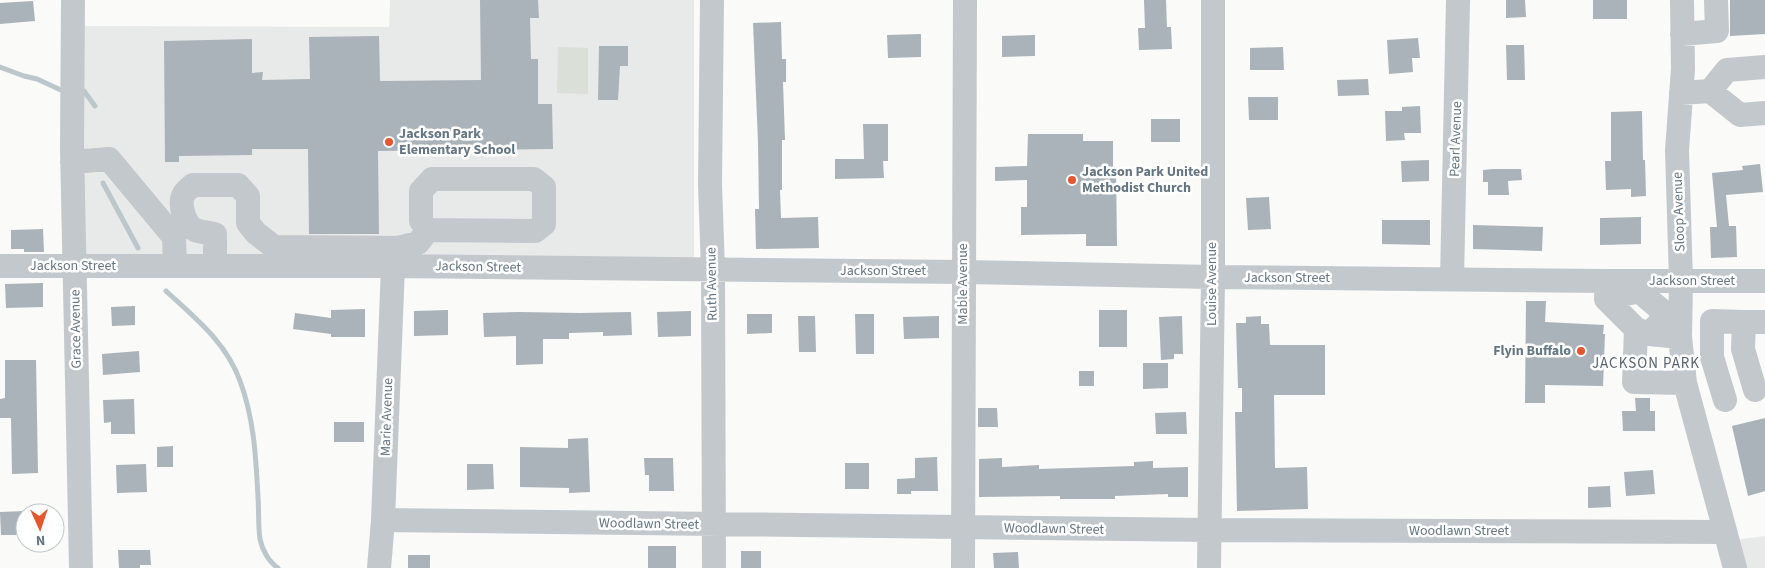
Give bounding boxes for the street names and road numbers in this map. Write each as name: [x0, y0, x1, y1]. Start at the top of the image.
street label: Pearl Avenue: [1445, 101, 1467, 177]
street label: Sloop Avenue: [1668, 172, 1690, 252]
street label: Louise Avenue: [1202, 242, 1222, 326]
street label: Mable Avenue: [953, 243, 973, 325]
street label: Ruth Avenue: [701, 247, 723, 321]
street label: Jackson Street: [30, 256, 116, 276]
street label: Jackson Street: [435, 256, 521, 278]
street label: Jackson Street: [840, 261, 926, 281]
street label: Jackson Street: [1244, 268, 1330, 288]
street label: Jackson Street: [1649, 271, 1735, 291]
street label: Grace Avenue: [65, 289, 87, 369]
street label: Marie Avenue: [376, 377, 398, 457]
street label: Woodlawn Street: [599, 513, 700, 535]
street label: Woodlawn Street: [1004, 518, 1105, 540]
street label: Woodlawn Street: [1409, 521, 1509, 541]

